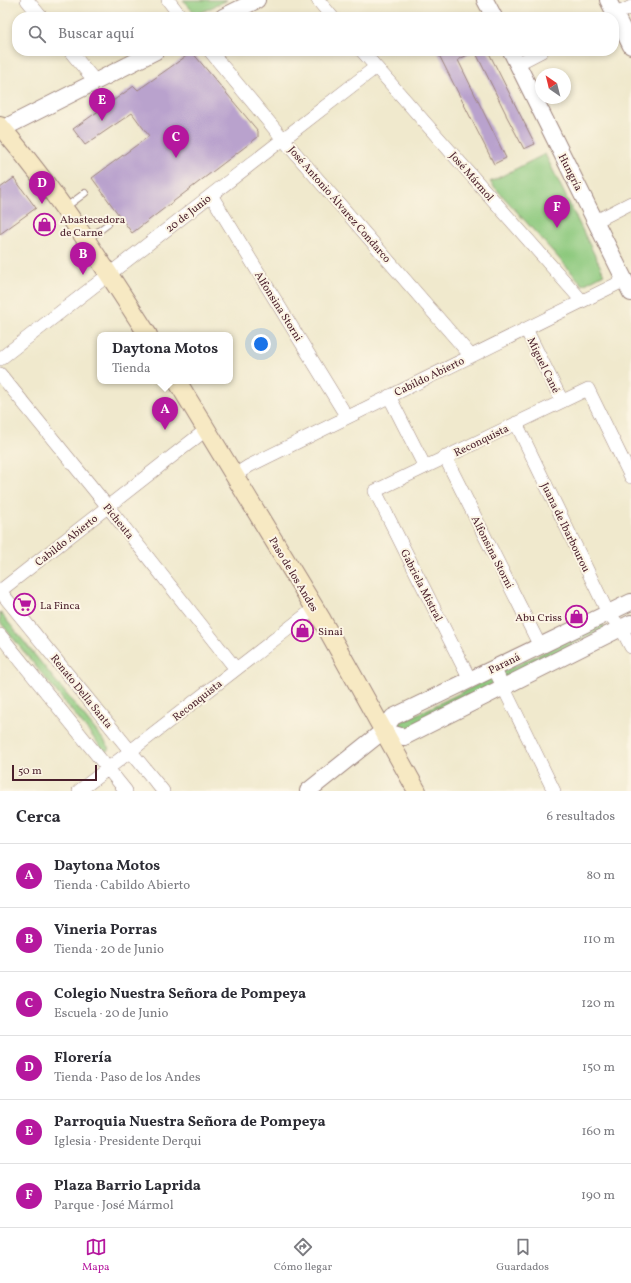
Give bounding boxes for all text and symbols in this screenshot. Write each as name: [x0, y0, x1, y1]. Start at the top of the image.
search box: [12, 12, 619, 56]
icon: search: [26, 23, 48, 45]
text: Buscar aquí: [58, 24, 134, 45]
north arrow: [535, 68, 571, 104]
pin: E: [89, 88, 115, 121]
pin: C: [163, 125, 189, 158]
street label: José Antonio Álvarez Condarco: [284, 143, 394, 267]
street label: José Mármol: [445, 149, 496, 205]
street label: Hungría: [554, 151, 586, 194]
pin: D: [29, 171, 55, 204]
street label: 20 de Junio: [163, 192, 215, 237]
pin: F: [544, 195, 570, 228]
shop icon: Abastecedora de Carne: [32, 212, 58, 238]
place label: Abastecedora de Carne: [60, 213, 126, 241]
pin: B: [70, 242, 96, 275]
street label: Alfonsina Storni: [250, 269, 305, 345]
popup: [97, 332, 233, 384]
your location: [251, 334, 271, 354]
street label: Miguel Cané: [523, 335, 563, 396]
text: Daytona Motos: [112, 339, 218, 360]
street label: Cabildo Abierto: [392, 354, 467, 401]
text: Tienda: [112, 360, 151, 378]
pin: A: [152, 397, 178, 430]
street label: Reconquista: [452, 421, 512, 461]
street label: Juana de Ibarbourou: [536, 480, 593, 575]
street label: Picheuta: [99, 501, 137, 543]
street label: Cabildo Abierto: [32, 512, 102, 571]
street label: Alfonsina Storni: [467, 514, 516, 592]
street label: Paso de los Andes: [264, 535, 321, 615]
street label: Gabriela Mistral: [396, 547, 445, 624]
supermarket icon: La Finca: [12, 592, 38, 618]
place label: La Finca: [40, 599, 80, 614]
shop icon: Abu Criss: [564, 604, 590, 630]
place label: Abu Criss: [515, 611, 562, 626]
shop icon: Sinai: [289, 618, 315, 644]
place label: Sinai: [318, 625, 343, 640]
street label: Paraná: [486, 650, 524, 679]
street label: Renato Della Santa: [46, 652, 116, 732]
street label: Reconquista: [170, 677, 226, 725]
scale bar: [12, 763, 97, 782]
text: 50 m: [18, 764, 42, 779]
text: Cerca: [16, 806, 61, 829]
text: 6 resultados: [547, 808, 615, 826]
text: Daytona Motos: [54, 856, 160, 877]
text: A: [24, 867, 34, 885]
text: 80 m: [586, 867, 615, 885]
text: Tienda · Cabildo Abierto: [54, 877, 190, 895]
text: Vineria Porras: [54, 920, 157, 941]
text: B: [25, 931, 33, 949]
text: 110 m: [583, 931, 615, 949]
text: Tienda · 20 de Junio: [54, 941, 164, 959]
text: Colegio Nuestra Señora de Pompeya: [54, 984, 306, 1005]
text: C: [25, 995, 33, 1013]
text: 120 m: [581, 995, 615, 1013]
text: Escuela · 20 de Junio: [54, 1005, 168, 1023]
text: Florería: [54, 1048, 112, 1069]
text: D: [24, 1059, 34, 1077]
text: 150 m: [582, 1059, 615, 1077]
text: Tienda · Paso de los Andes: [54, 1069, 200, 1087]
text: Parroquia Nuestra Señora de Pompeya: [54, 1112, 326, 1133]
text: E: [25, 1123, 33, 1141]
text: 160 m: [581, 1123, 615, 1141]
text: Iglesia · Presidente Derqui: [54, 1133, 202, 1151]
text: Plaza Barrio Laprida: [54, 1176, 201, 1197]
text: F: [25, 1187, 33, 1205]
text: 190 m: [581, 1187, 615, 1205]
text: Parque · José Mármol: [54, 1197, 174, 1215]
tab: Mapa: [82, 1236, 110, 1275]
tab: Cómo llegar: [274, 1236, 332, 1275]
tab: Guardados: [496, 1236, 549, 1275]

